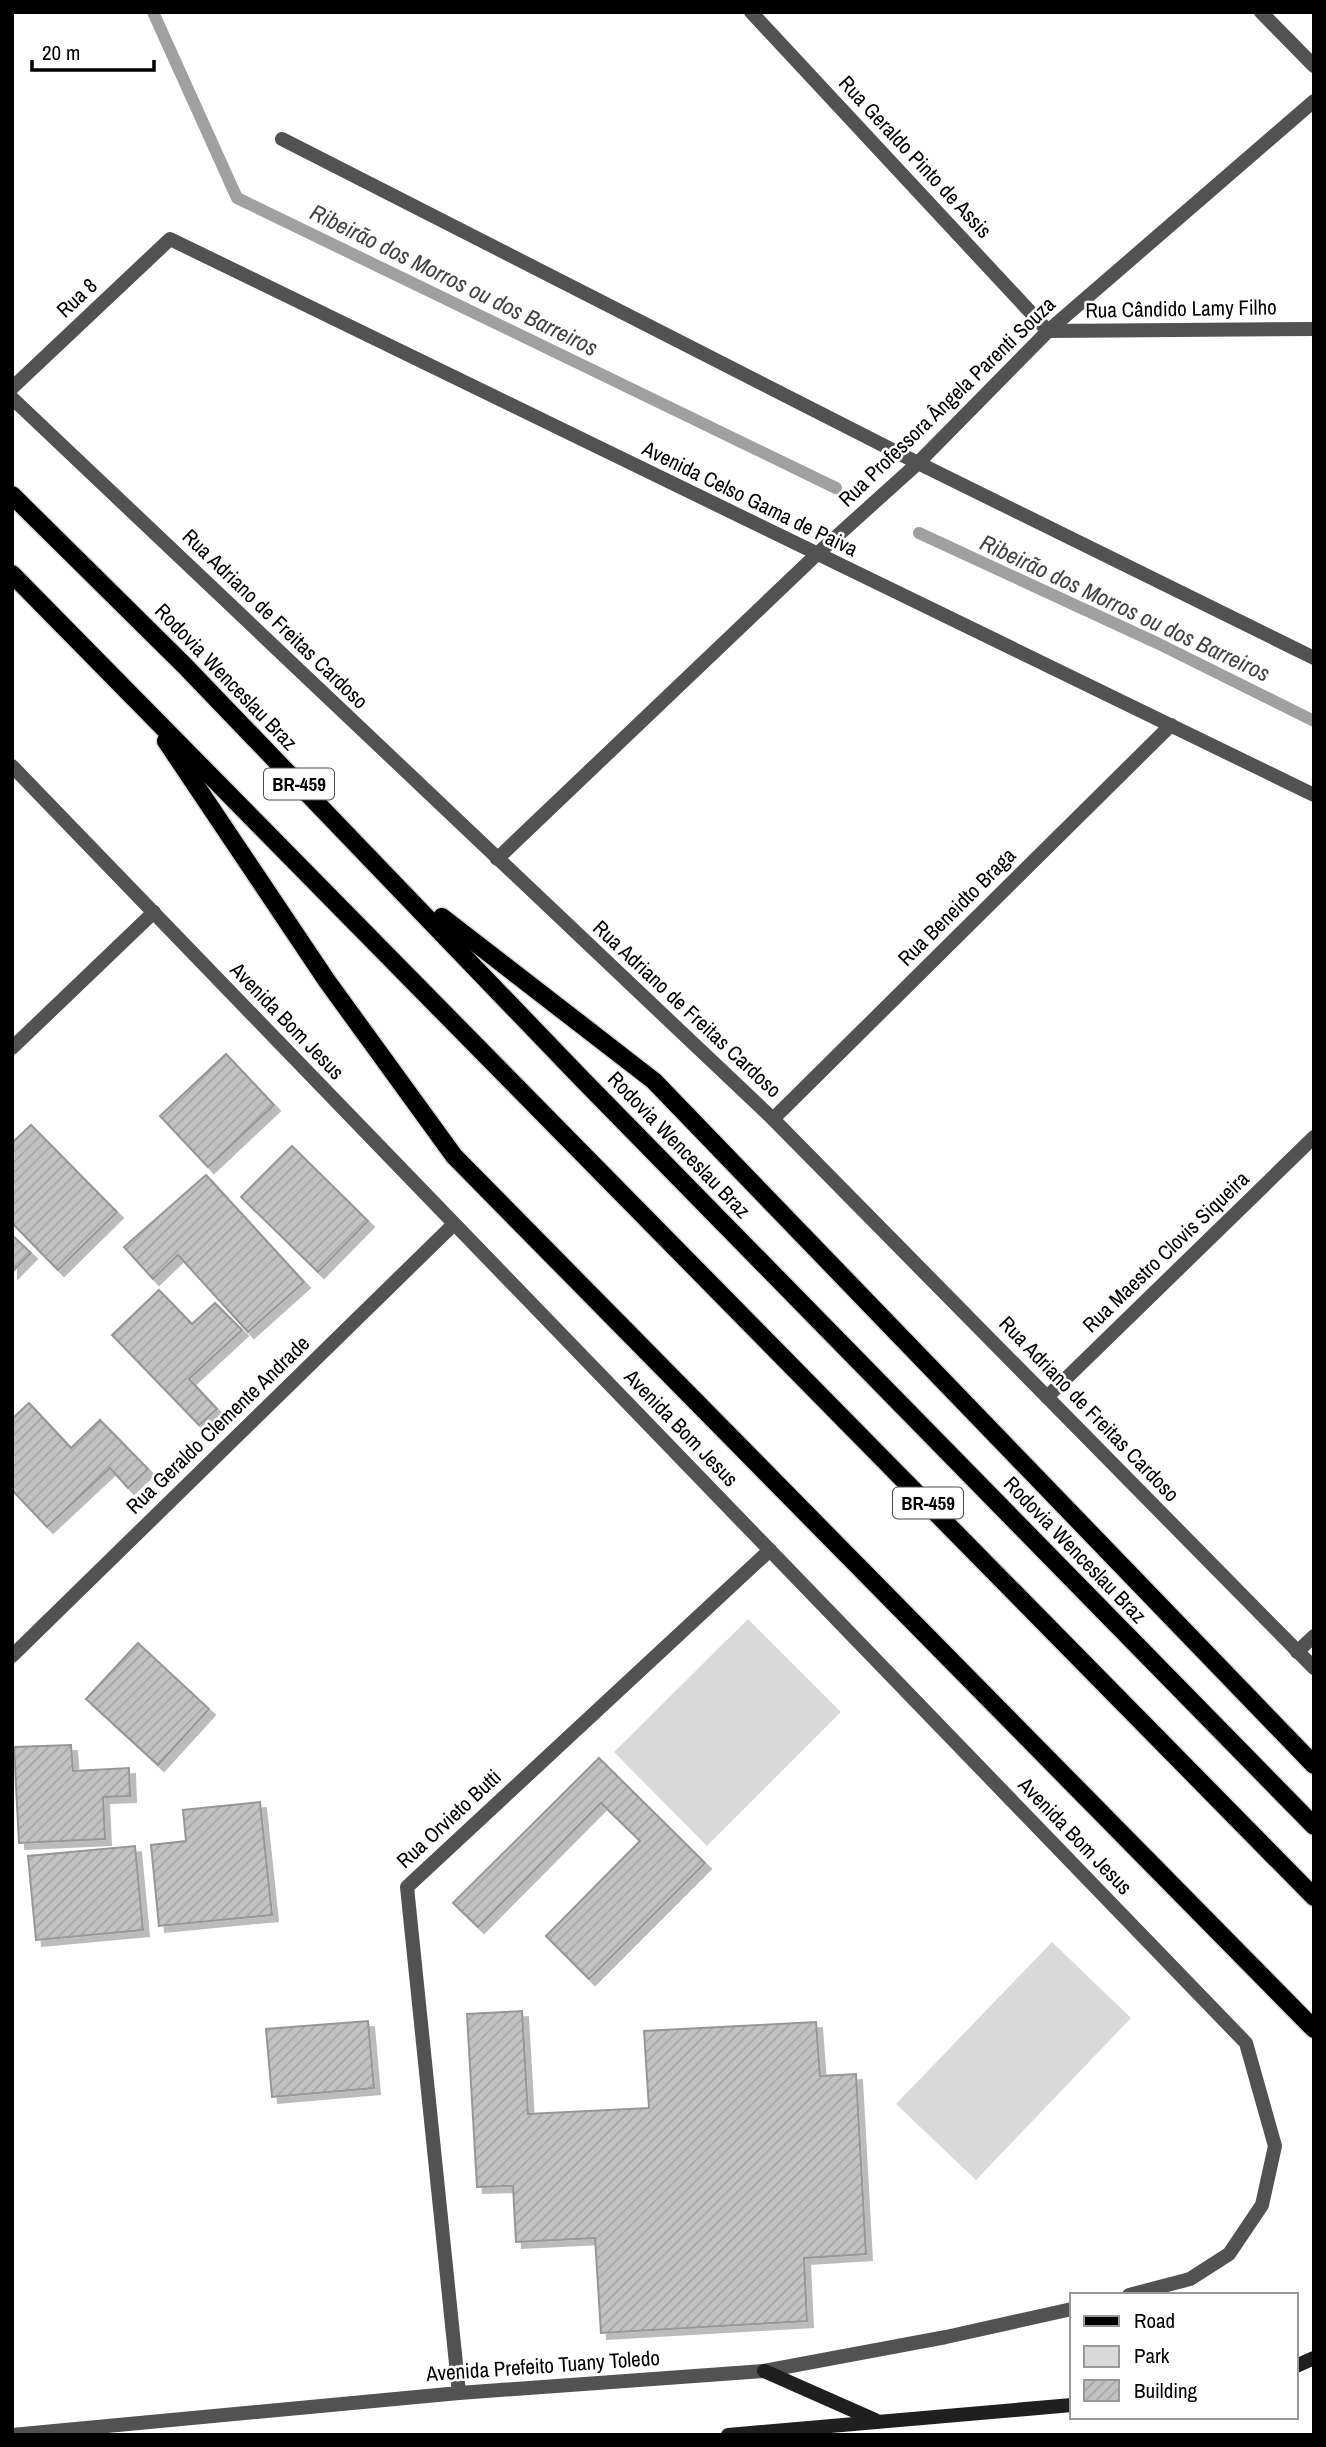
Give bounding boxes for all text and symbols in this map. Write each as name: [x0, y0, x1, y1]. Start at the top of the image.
scale bar: [32, 28, 154, 72]
text: 20 m: [42, 38, 80, 67]
street label: Rua Geraldo Pinto de Assis: [832, 69, 998, 244]
water label: Ribeirão dos Morros ou dos Barreiros: [305, 196, 603, 363]
street label: Rua 8: [50, 271, 103, 324]
street label: Rua Professora Ângela Parenti Souza: [832, 290, 1062, 513]
street label: Rua Cândido Lamy Filho: [1085, 292, 1277, 325]
street label: Avenida Celso Gama de Paiva: [637, 433, 863, 564]
street label: Rua Adriano de Freitas Cardoso: [176, 522, 375, 715]
water label: Ribeirão dos Morros ou dos Barreiros: [975, 527, 1275, 688]
street label: Rodovia Wenceslau Braz: [149, 597, 304, 757]
road number: BR-459: [264, 768, 334, 800]
street label: Rua Beneidto Braga: [891, 841, 1022, 972]
street label: Rua Adriano de Freitas Cardoso: [587, 913, 788, 1104]
street label: Avenida Bom Jesus: [223, 955, 351, 1086]
street label: Rodovia Wenceslau Braz: [602, 1065, 757, 1225]
street label: Rua Maestro Clovis Siqueira: [1076, 1164, 1256, 1339]
street label: Rua Adriano de Freitas Cardoso: [993, 1309, 1186, 1508]
street label: Rua Geraldo Clemente Andrade: [119, 1329, 316, 1520]
street label: Avenida Bom Jesus: [617, 1362, 745, 1493]
street label: Rodovia Wenceslau Braz: [998, 1470, 1153, 1630]
road number: BR-459: [893, 1488, 963, 1518]
street label: Rua Orvieto Butti: [390, 1763, 507, 1875]
street label: Avenida Bom Jesus: [1011, 1770, 1139, 1901]
legend: [1070, 2293, 1298, 2419]
text: Road: [1134, 2306, 1175, 2335]
text: Park: [1134, 2341, 1170, 2370]
street label: Avenida Prefeito Tuany Toledo: [424, 2343, 661, 2388]
text: Building: [1134, 2376, 1198, 2405]

